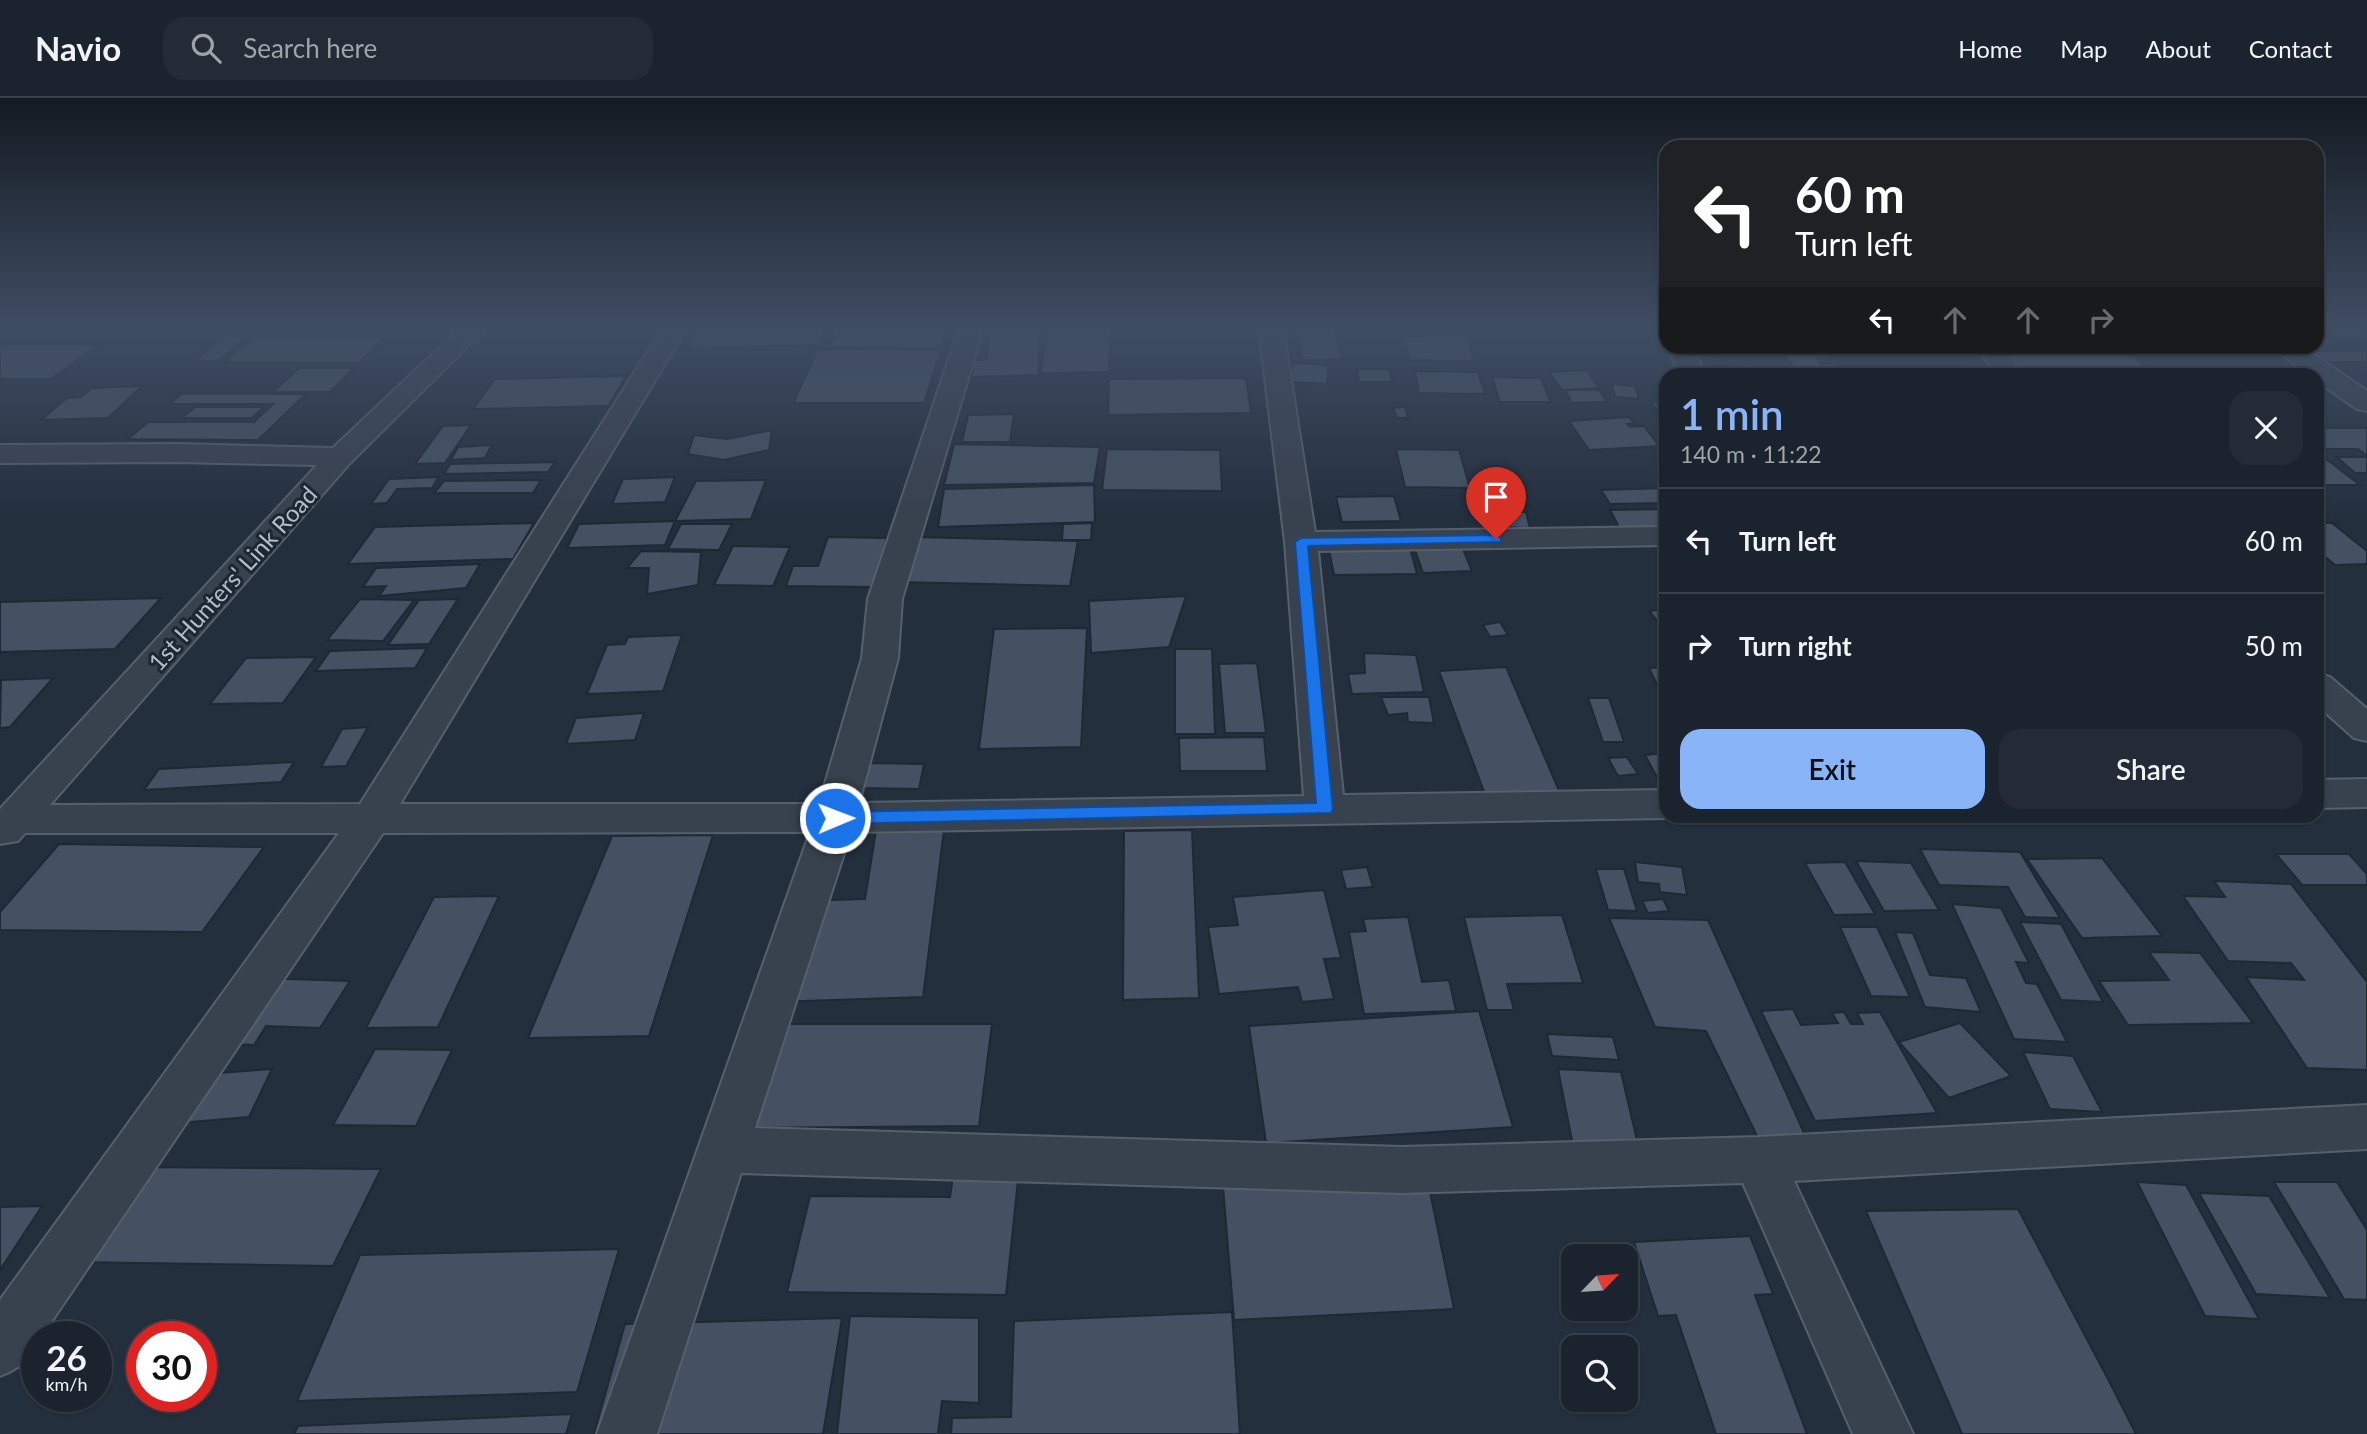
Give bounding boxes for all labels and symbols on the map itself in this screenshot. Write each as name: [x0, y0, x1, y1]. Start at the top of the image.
pin: [1466, 467, 1526, 539]
street label: 1st Hunters' Link Road: [142, 480, 322, 676]
position arrow: [798, 781, 872, 855]
north arrow: [1561, 1244, 1638, 1321]
speed limit sign: 30: [126, 1321, 217, 1412]

